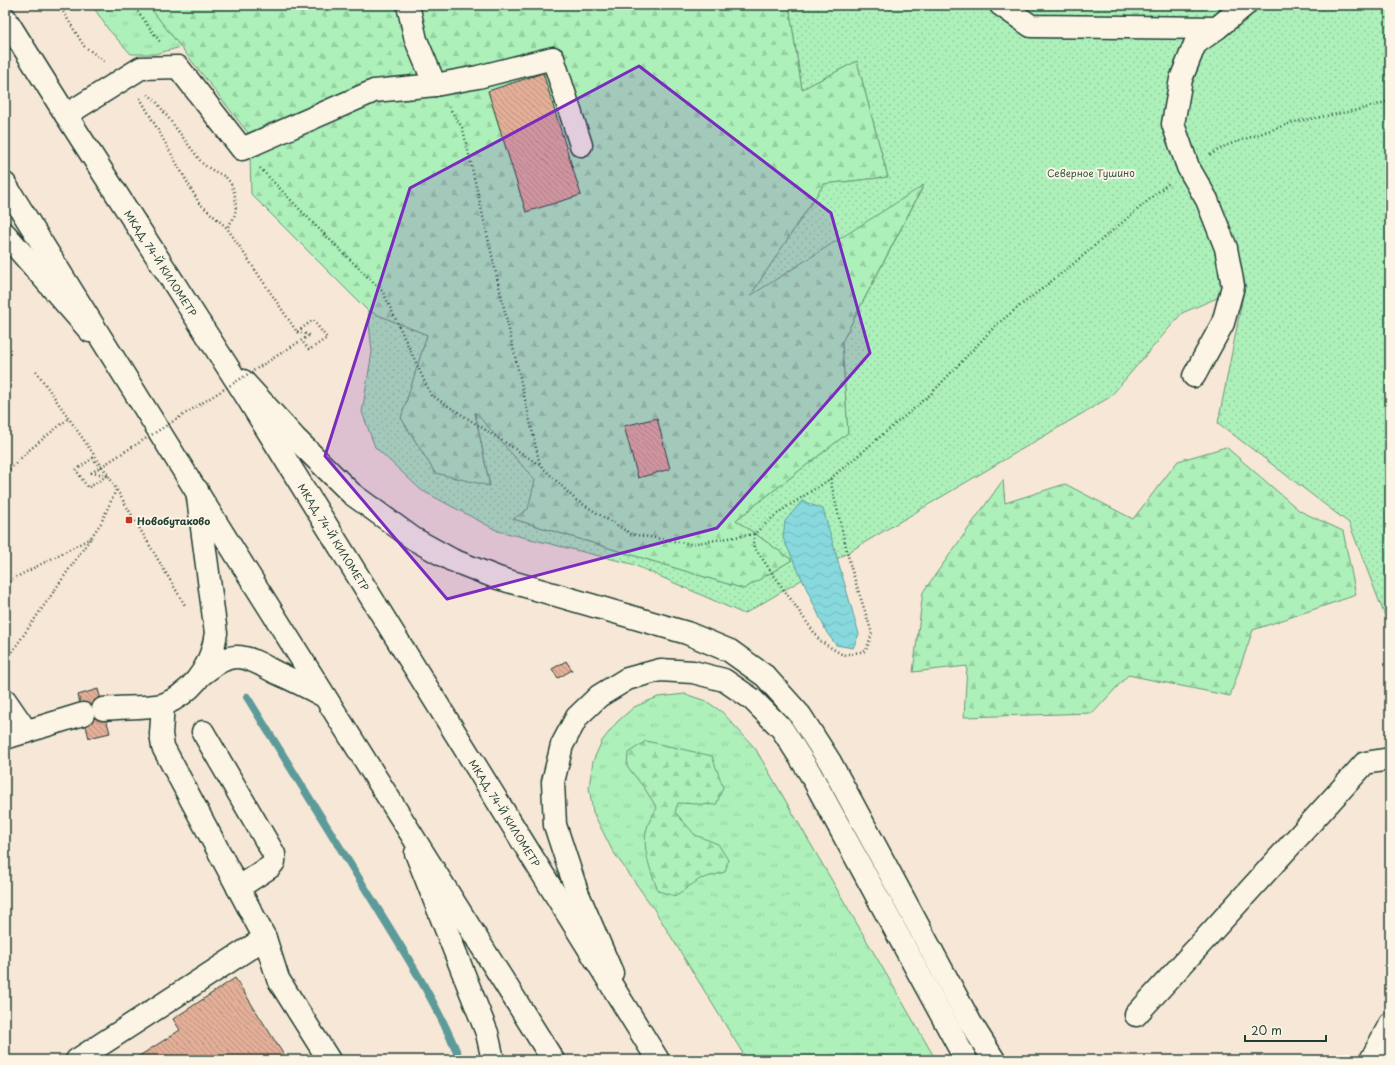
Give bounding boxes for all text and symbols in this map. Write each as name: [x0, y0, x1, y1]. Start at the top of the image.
park label: Северное Тушино: [1047, 165, 1135, 181]
street label: МКАД, 74-Й КИЛОМЕТР: [121, 207, 201, 319]
street label: МКАД, 74-Й КИЛОМЕТР: [295, 481, 373, 593]
place label: Новобутаково: [137, 513, 210, 529]
marker: Новобутаково: [124, 515, 134, 525]
street label: МКАД, 74-Й КИЛОМЕТР: [466, 757, 544, 869]
scale bar: [1245, 1017, 1326, 1043]
text: 20 m: [1251, 1021, 1282, 1039]

